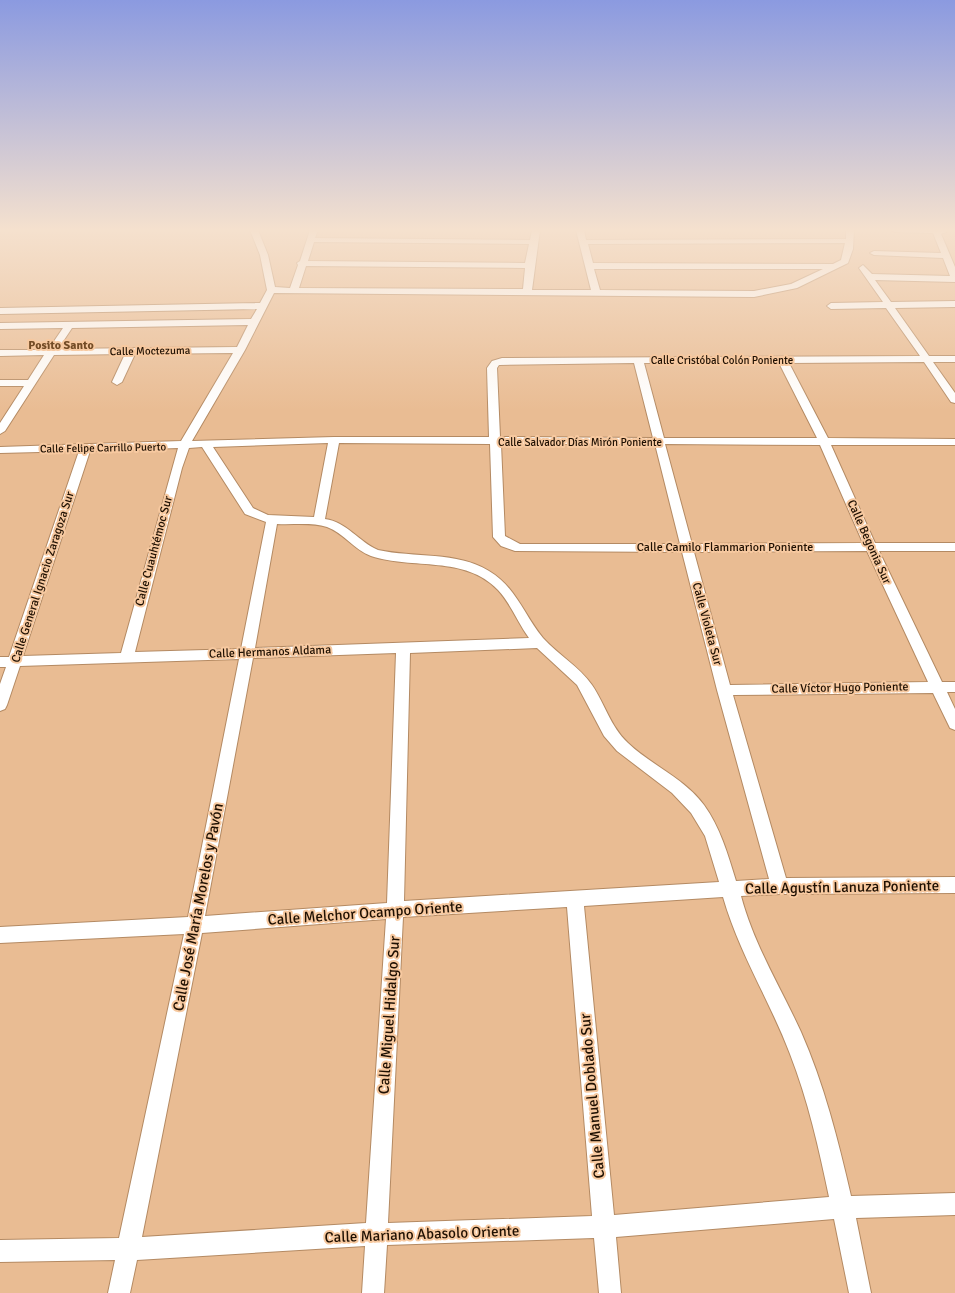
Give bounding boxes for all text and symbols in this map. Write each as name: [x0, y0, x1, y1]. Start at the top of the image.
district label: Posito Santo: [28, 338, 94, 353]
street label: Calle Moctezuma: [110, 344, 191, 358]
street label: Calle Cristóbal Colón Poniente: [651, 354, 793, 367]
street label: Calle Salvador Días Mirón Poniente: [498, 436, 662, 449]
street label: Calle Felipe Carrillo Puerto: [40, 440, 167, 456]
street label: Calle General Ignacio Zaragoza Sur: [8, 489, 78, 664]
street label: Calle Cuauhtémoc Sur: [132, 494, 176, 608]
street label: Calle Begonia Sur: [844, 498, 895, 587]
street label: Calle Camilo Flammarion Poniente: [637, 540, 813, 555]
street label: Calle Violeta Sur: [689, 581, 725, 668]
street label: Calle Hermanos Aldama: [209, 642, 331, 662]
street label: Calle Víctor Hugo Poniente: [771, 679, 909, 697]
street label: Calle José María Morelos y Pavón: [169, 802, 227, 1012]
street label: Calle Agustín Lanuza Poniente: [745, 876, 939, 898]
street label: Calle Melchor Ocampo Oriente: [267, 897, 463, 929]
street label: Calle Miguel Hidalgo Sur: [374, 935, 404, 1095]
street label: Calle Manuel Doblado Sur: [576, 1012, 608, 1179]
street label: Calle Mariano Abasolo Oriente: [324, 1222, 520, 1246]

